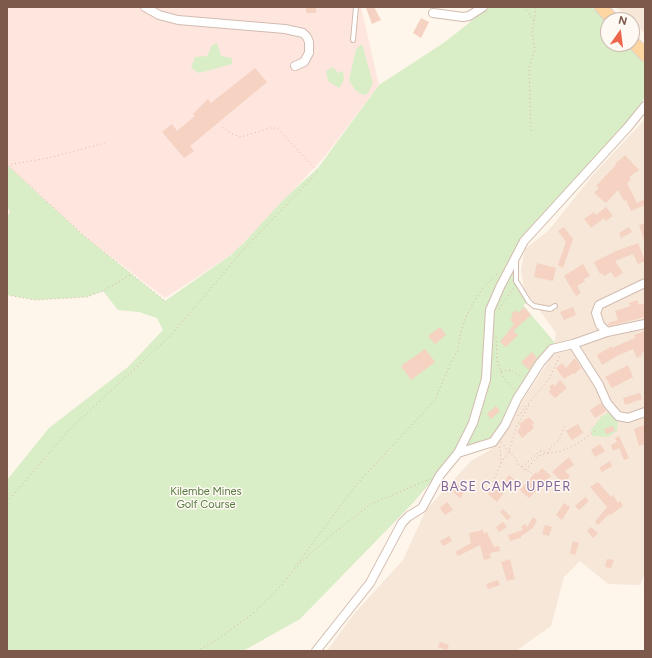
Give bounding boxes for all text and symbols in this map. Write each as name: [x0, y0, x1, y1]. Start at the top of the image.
north arrow: [600, 12, 640, 52]
text: N: [617, 14, 628, 28]
district label: BASE CAMP UPPER: [441, 479, 571, 495]
park label: Kilembe Mines Golf Course: [170, 485, 242, 511]

